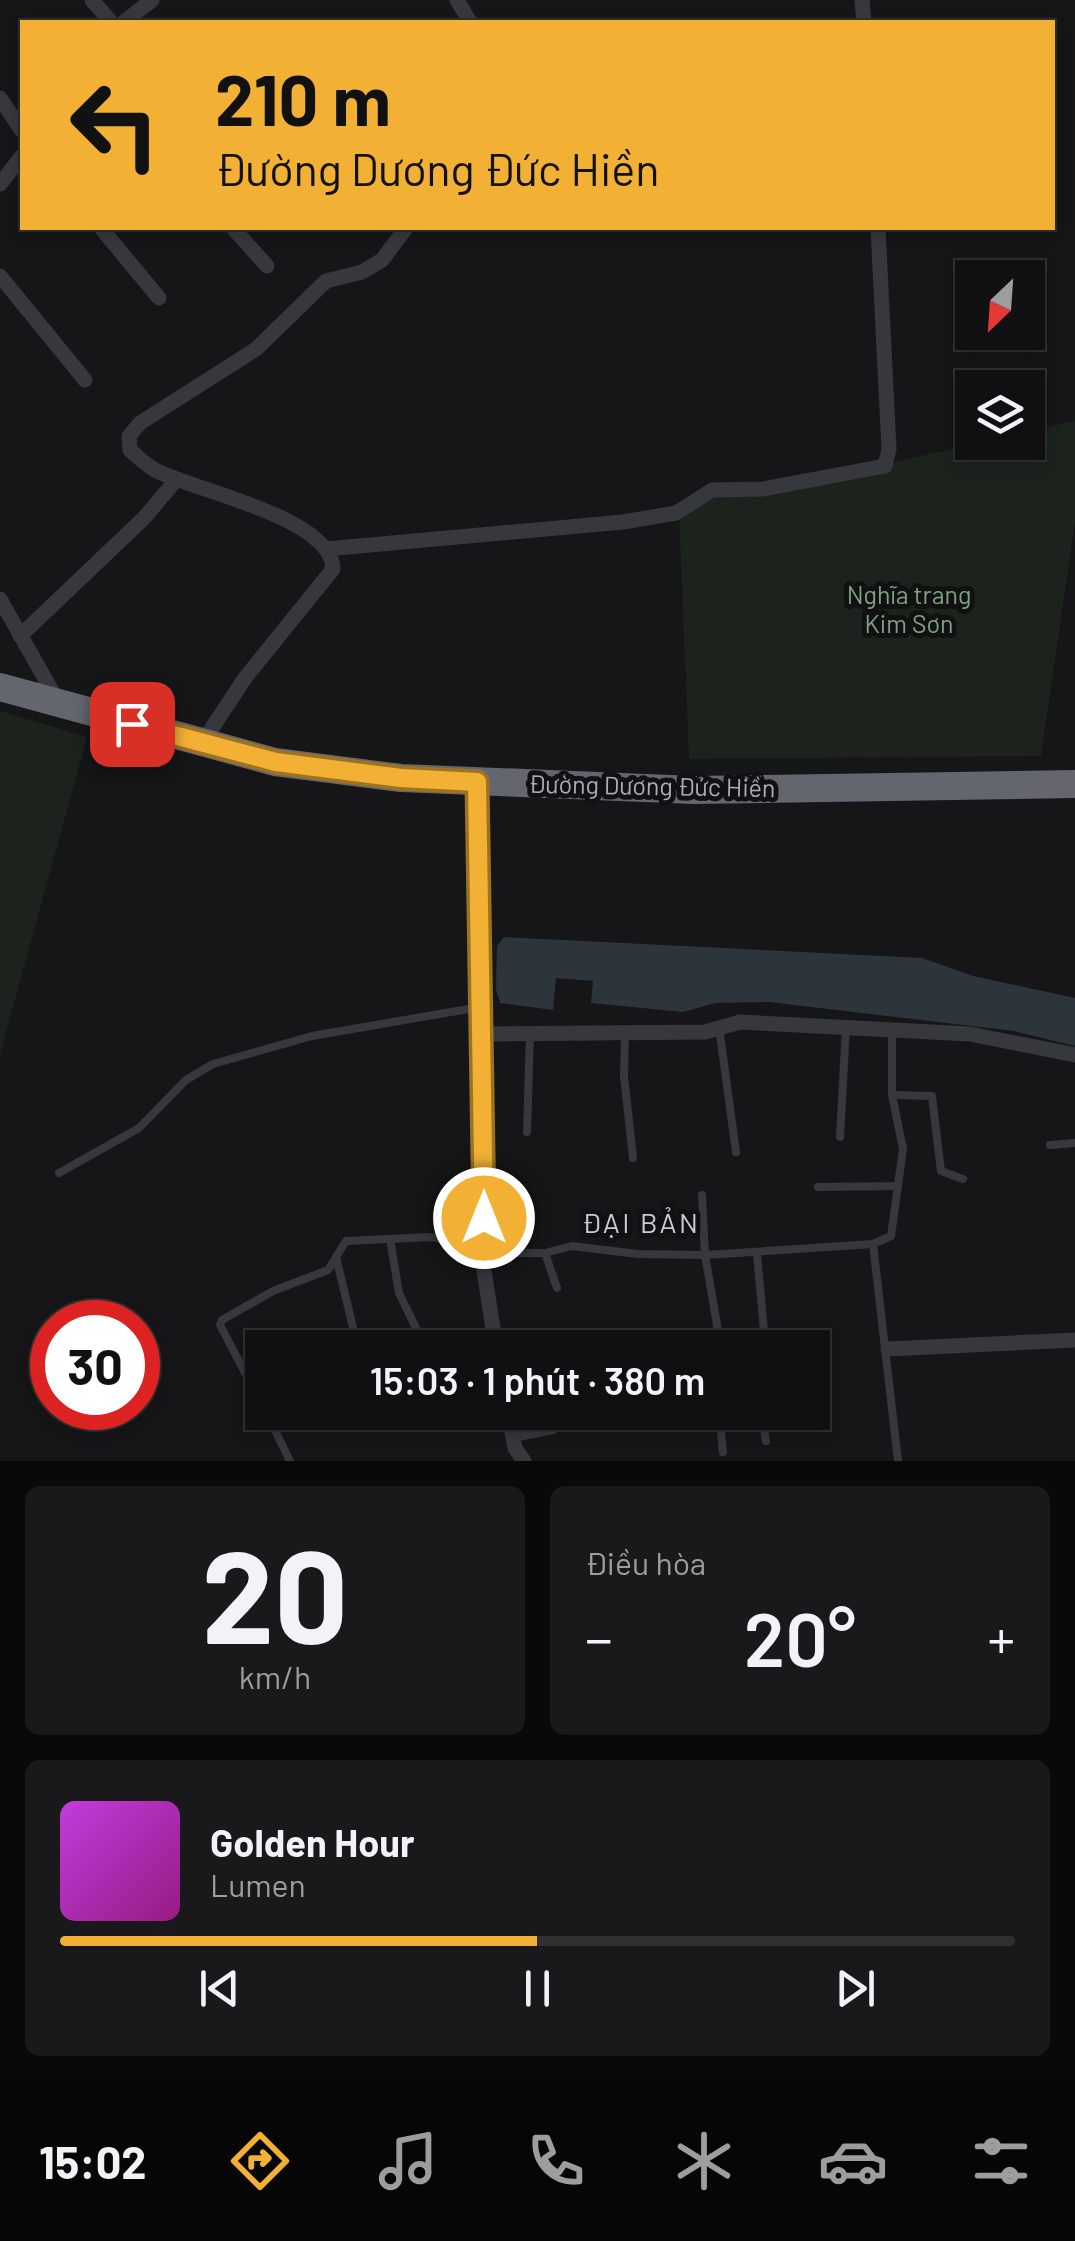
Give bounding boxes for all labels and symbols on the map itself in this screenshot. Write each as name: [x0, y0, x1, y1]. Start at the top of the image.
north arrow: [955, 260, 1045, 350]
park label: Nghĩa trang Kim Sơn: [847, 579, 971, 638]
pin: [90, 682, 175, 767]
street label: Đường Dương Đức Hiền: [528, 768, 776, 802]
position arrow: [432, 1166, 536, 1270]
district label: ĐẠI BẢN: [582, 1205, 700, 1239]
speed limit sign: 30: [30, 1300, 160, 1430]

